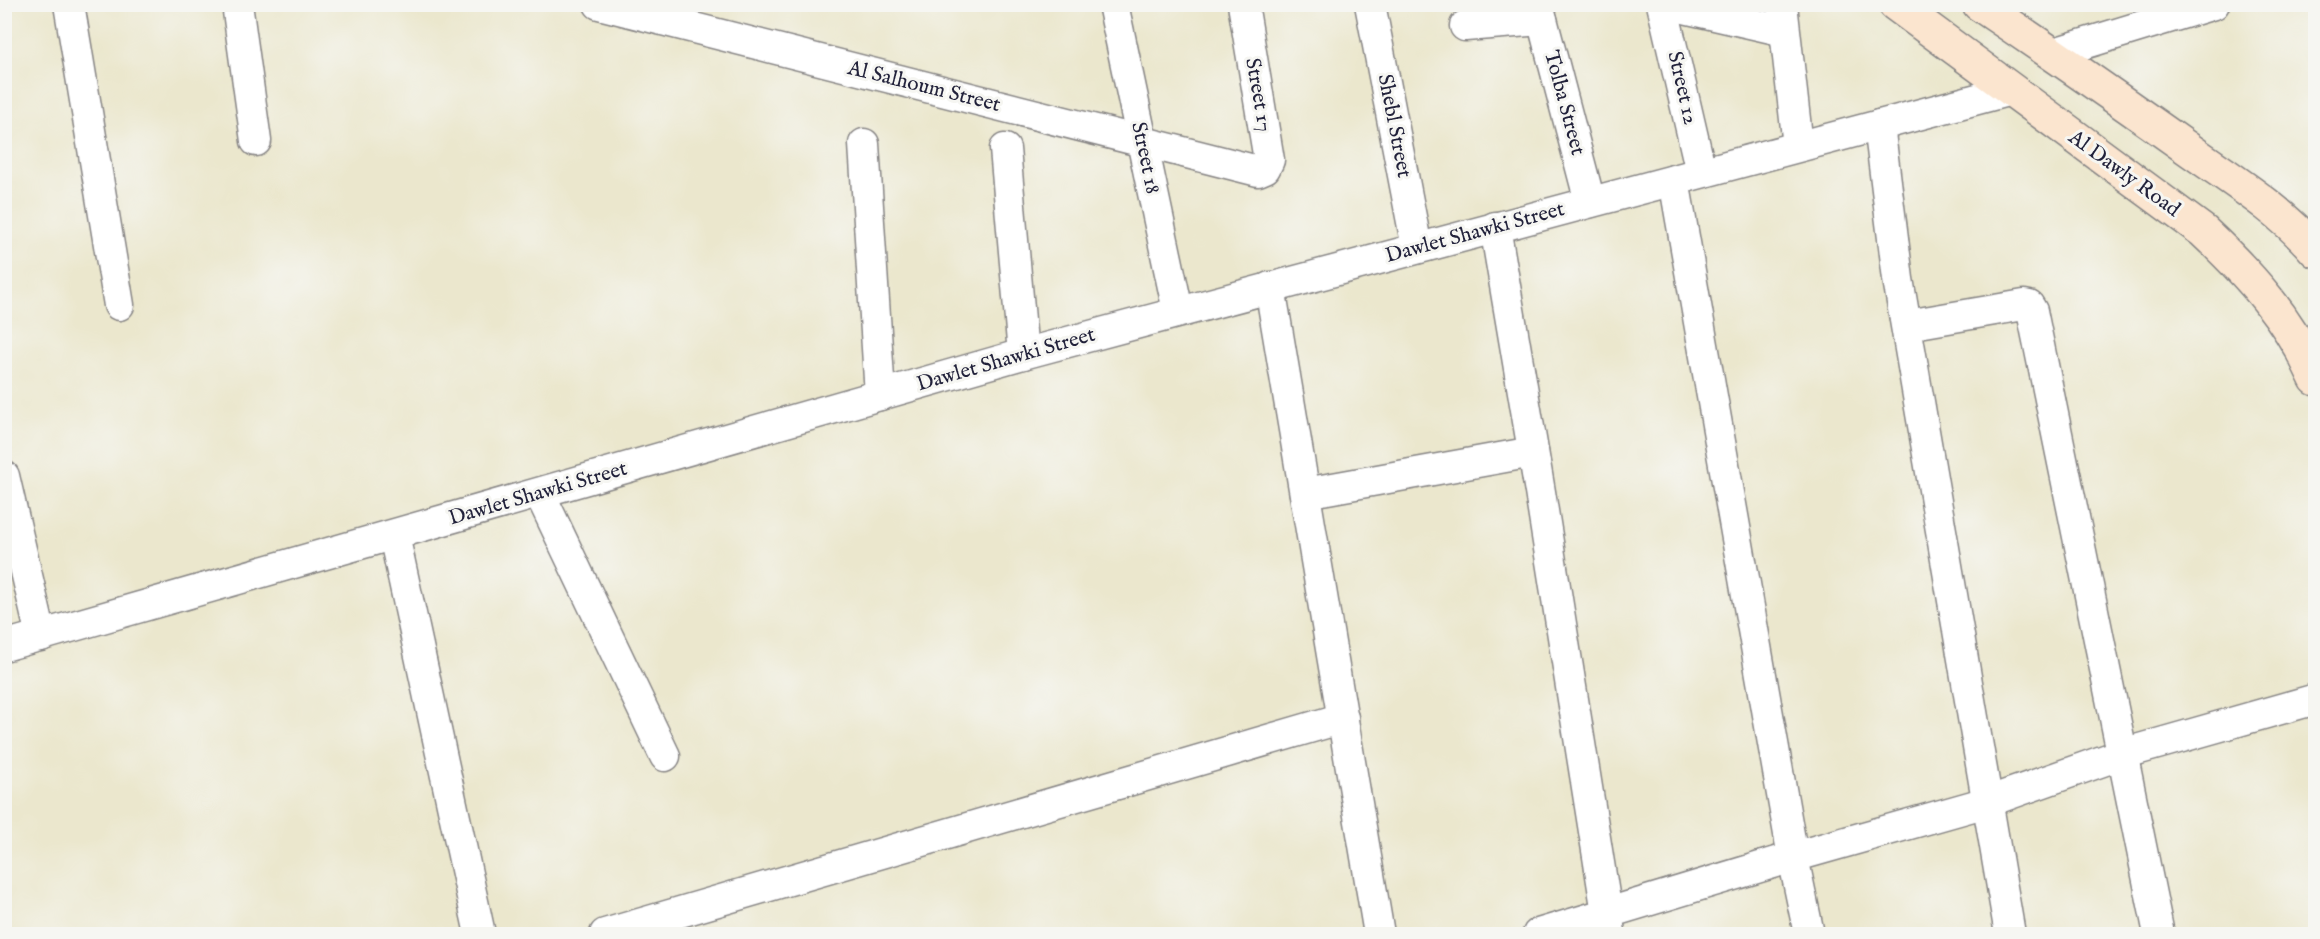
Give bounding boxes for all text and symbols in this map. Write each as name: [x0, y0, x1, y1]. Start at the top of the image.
street label: Tolba Street: [1537, 48, 1591, 158]
street label: Street 12: [1660, 49, 1704, 127]
street label: Al Salhoum Street: [844, 55, 1003, 119]
street label: Street 17: [1238, 56, 1278, 134]
street label: Shebl Street: [1371, 72, 1417, 180]
street label: Street 18: [1124, 120, 1166, 196]
street label: Al Dawly Road: [2062, 124, 2186, 224]
street label: Dawlet Shawki Street: [1382, 196, 1568, 270]
street label: Dawlet Shawki Street: [914, 322, 1098, 398]
street label: Dawlet Shawki Street: [446, 456, 630, 532]

